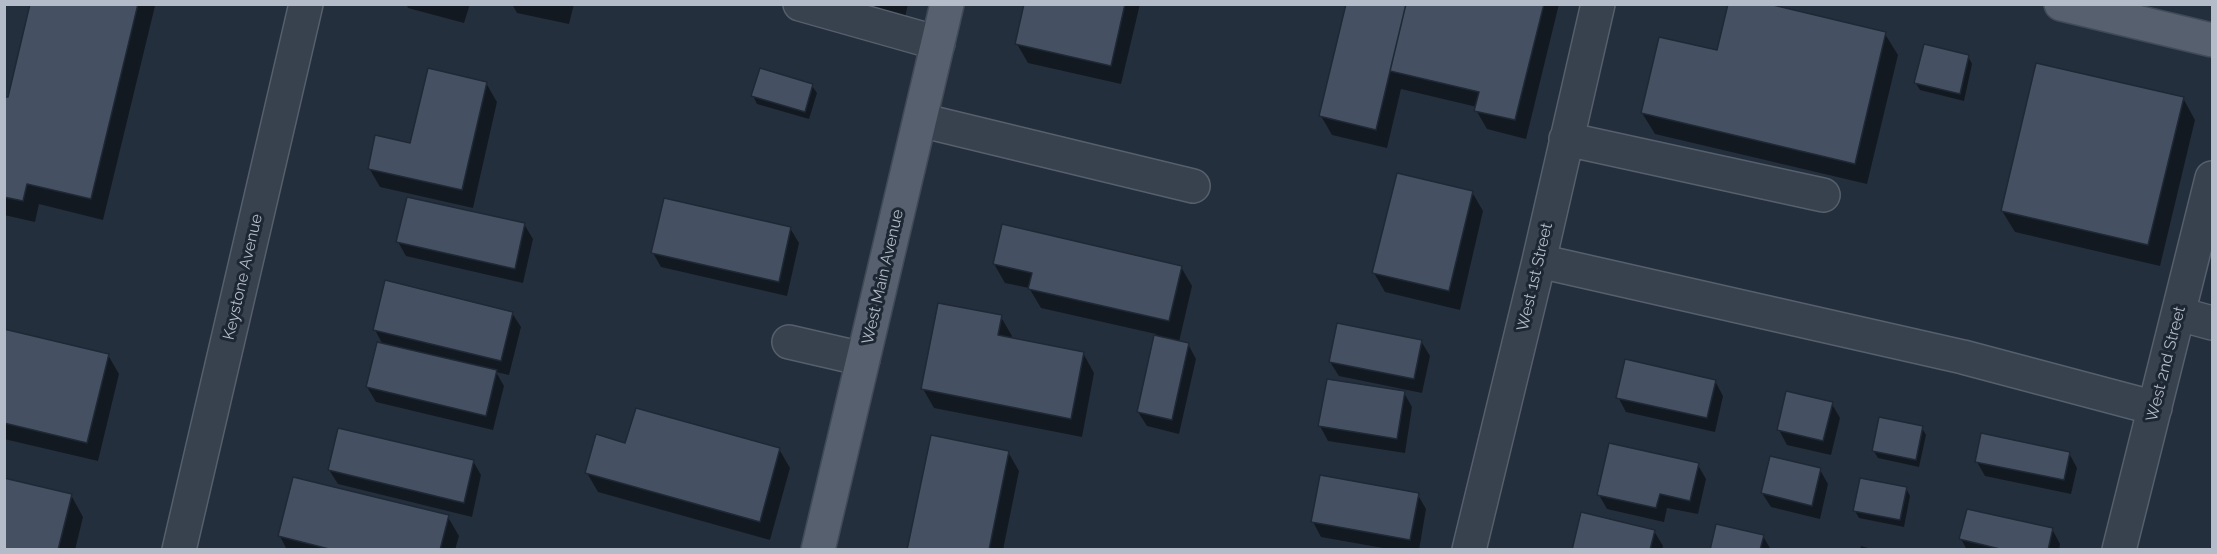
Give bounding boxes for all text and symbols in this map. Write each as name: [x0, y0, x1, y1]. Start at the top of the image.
street label: West Main Avenue: [858, 208, 908, 346]
street label: Keystone Avenue: [219, 212, 267, 342]
street label: West 1st Street: [1513, 221, 1557, 333]
street label: West 2nd Street: [2142, 304, 2190, 424]

